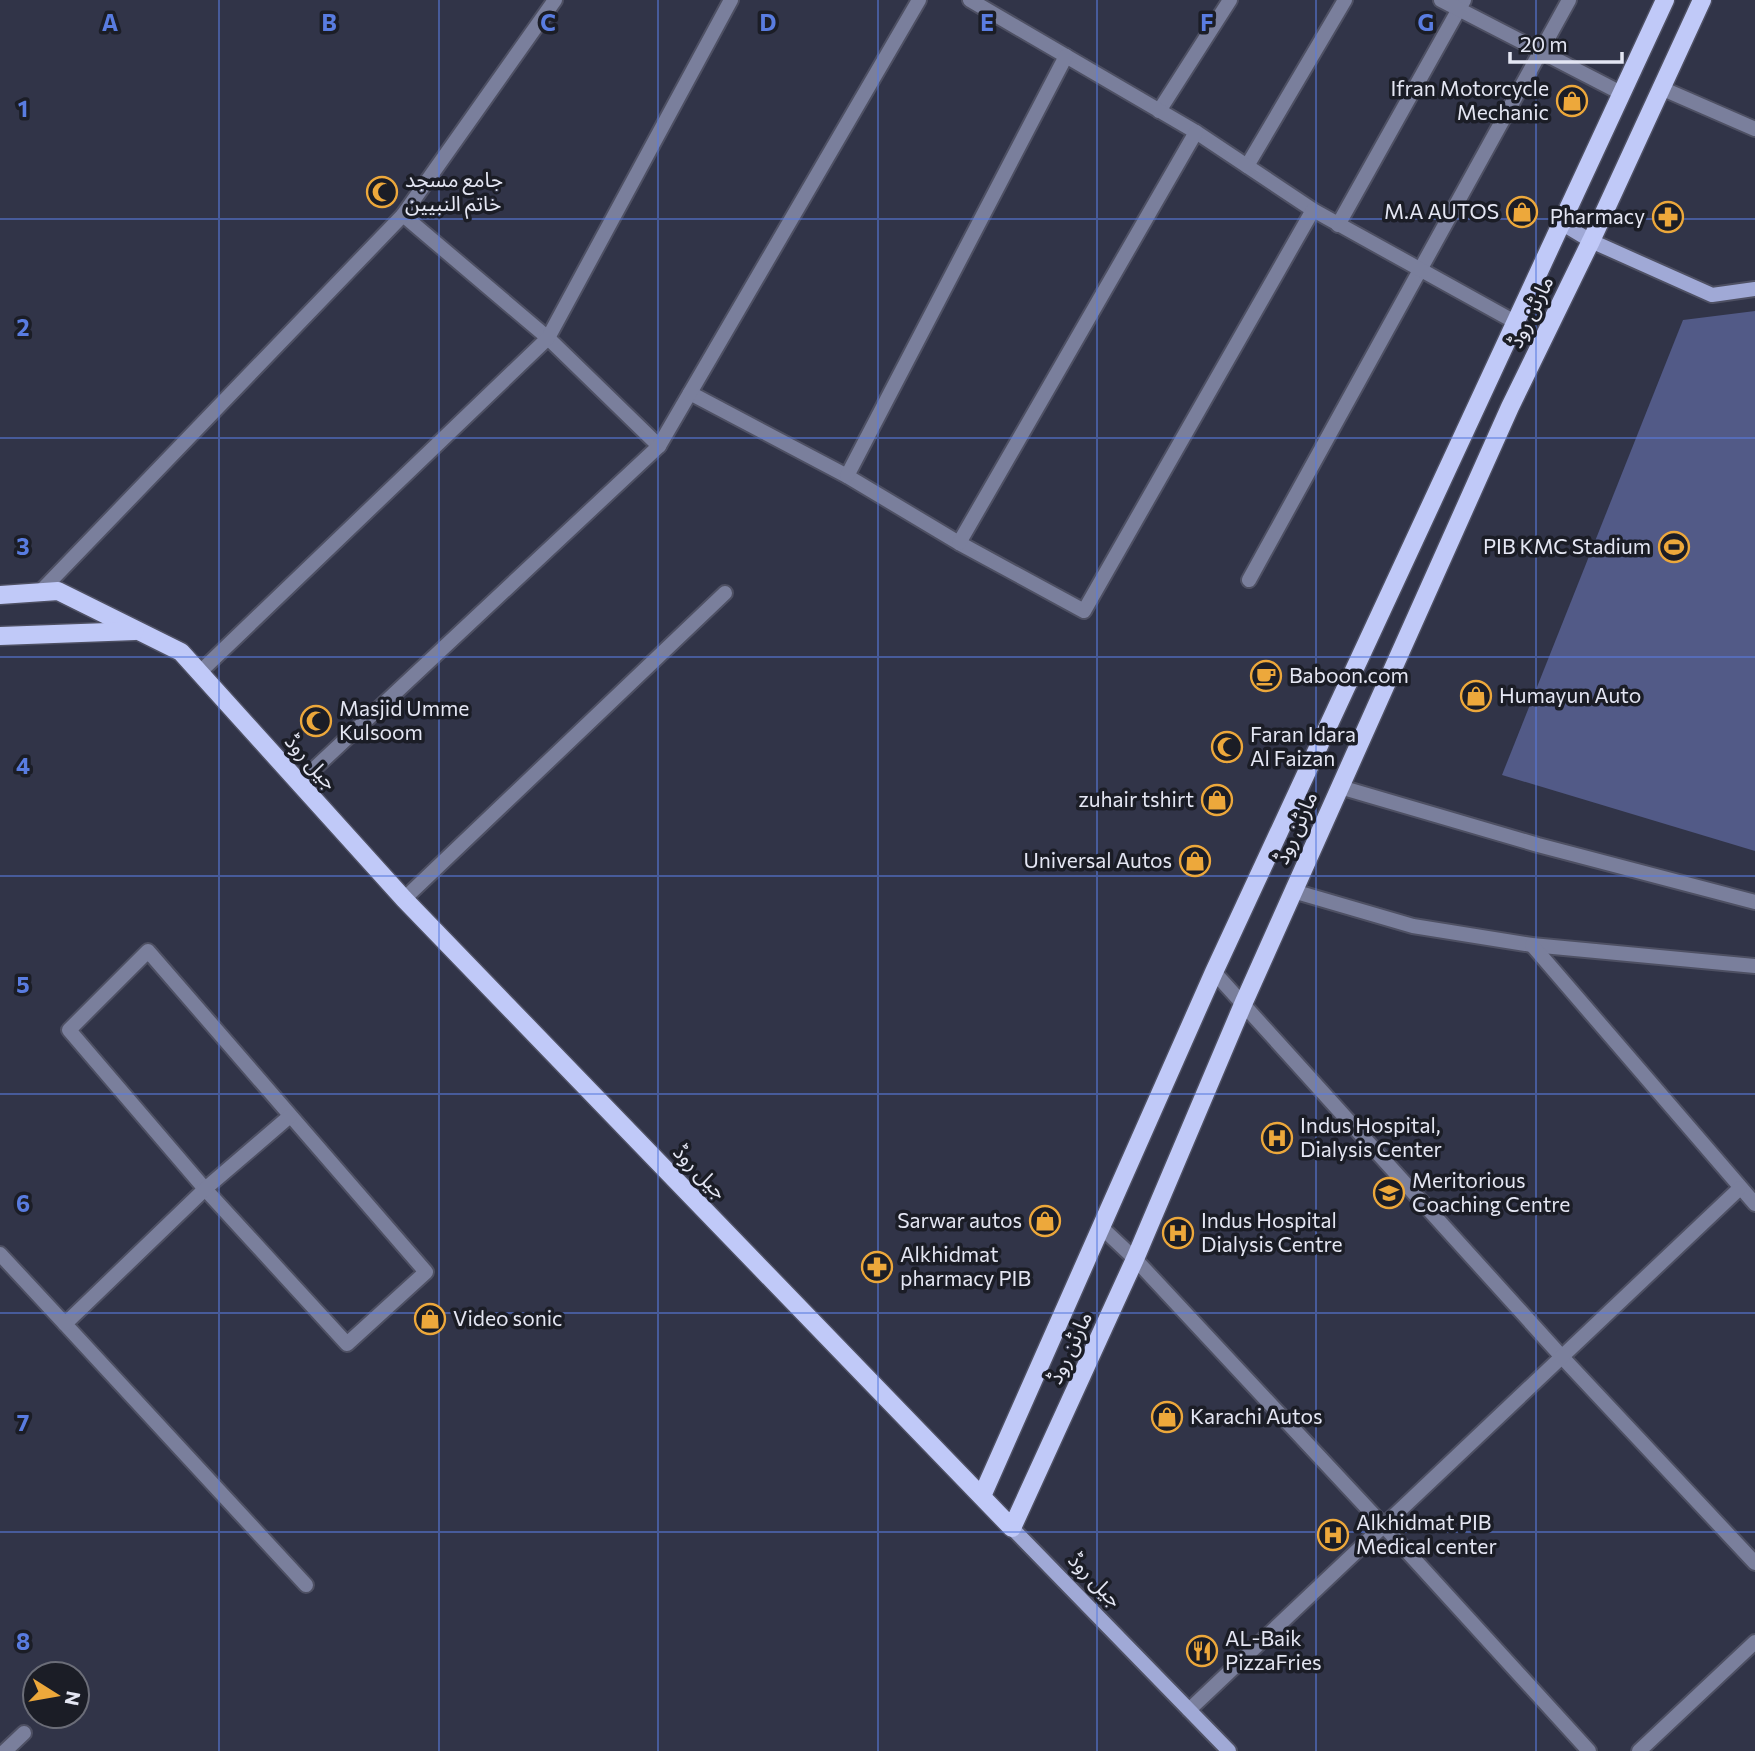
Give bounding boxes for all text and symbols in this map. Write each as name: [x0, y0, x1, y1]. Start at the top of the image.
text: A: [102, 8, 119, 36]
text: B: [321, 8, 337, 36]
text: C: [540, 8, 556, 36]
text: D: [760, 8, 777, 36]
text: E: [980, 8, 994, 36]
text: F: [1200, 8, 1214, 36]
text: G: [1418, 8, 1434, 36]
scale bar: [1510, 21, 1622, 65]
text: 20 m: [1520, 31, 1568, 56]
place label: Ifran Motorcycle Mechanic: [1390, 75, 1549, 124]
shop icon: Ifran Motorcycle Mechanic: [1555, 84, 1589, 118]
text: 1: [18, 94, 28, 122]
place label: جامع مسجد خاتم النبیین: [405, 166, 503, 219]
mosque icon: جامع مسجد خاتم النبیین: [365, 175, 399, 209]
shop icon: M.A AUTOS: [1505, 195, 1539, 229]
place label: M.A AUTOS: [1384, 198, 1499, 223]
pharmacy icon: Pharmacy: [1651, 200, 1685, 234]
place label: Pharmacy: [1550, 203, 1645, 228]
street label: مارٹن روڈ: [1502, 271, 1559, 352]
text: 2: [16, 313, 30, 341]
sports icon: PIB KMC Stadium: [1657, 530, 1691, 564]
text: 3: [16, 532, 30, 560]
place label: PIB KMC Stadium: [1483, 533, 1651, 558]
cafe icon: Baboon.com: [1249, 659, 1283, 693]
place label: Baboon.com: [1289, 662, 1409, 687]
shop icon: Humayun Auto: [1459, 679, 1493, 713]
place label: Humayun Auto: [1499, 682, 1641, 707]
place label: Masjid Umme Kulsoom: [339, 695, 469, 744]
mosque icon: Masjid Umme Kulsoom: [299, 704, 333, 738]
place label: Faran Idara Al Faizan: [1250, 721, 1356, 770]
street label: جیل روڈ: [280, 728, 344, 795]
mosque icon: Faran Idara Al Faizan: [1210, 730, 1244, 764]
text: 4: [16, 751, 30, 779]
shop icon: zuhair tshirt: [1200, 783, 1234, 817]
place label: zuhair tshirt: [1078, 786, 1194, 811]
street label: مارٹن روڈ: [1268, 787, 1323, 868]
shop icon: Universal Autos: [1178, 844, 1212, 878]
place label: Universal Autos: [1023, 847, 1172, 872]
text: 5: [16, 970, 30, 998]
place label: Indus Hospital, Dialysis Center: [1300, 1112, 1442, 1161]
hospital icon: Indus Hospital, Dialysis Center: [1260, 1121, 1294, 1155]
street label: جیل روڈ: [668, 1138, 733, 1204]
place label: Meritorious Coaching Centre: [1412, 1167, 1570, 1216]
school or university icon: Meritorious Coaching Centre: [1372, 1176, 1406, 1210]
text: 6: [16, 1189, 30, 1217]
shop icon: Sarwar autos: [1028, 1204, 1062, 1238]
place label: Sarwar autos: [897, 1207, 1022, 1232]
place label: Indus Hospital Dialysis Centre: [1201, 1207, 1343, 1256]
hospital icon: Indus Hospital Dialysis Centre: [1161, 1216, 1195, 1250]
place label: Alkhidmat pharmacy PIB: [900, 1241, 1031, 1290]
pharmacy icon: Alkhidmat pharmacy PIB: [860, 1250, 894, 1284]
shop icon: Video sonic: [413, 1302, 447, 1336]
place label: Video sonic: [453, 1305, 563, 1330]
street label: مارٹن روڈ: [1041, 1307, 1097, 1388]
shop icon: Karachi Autos: [1150, 1400, 1184, 1434]
place label: Karachi Autos: [1190, 1403, 1322, 1428]
text: 7: [17, 1408, 29, 1436]
place label: Alkhidmat PIB Medical center: [1356, 1509, 1497, 1558]
hospital icon: Alkhidmat PIB Medical center: [1316, 1518, 1350, 1552]
street label: جیل روڈ: [1063, 1546, 1128, 1612]
place label: AL-Baik PizzaFries: [1225, 1625, 1322, 1674]
text: 8: [16, 1627, 30, 1655]
restaurant icon: AL-Baik PizzaFries: [1185, 1634, 1219, 1668]
north arrow: [21, 1660, 91, 1730]
text: N: [61, 1689, 86, 1708]

